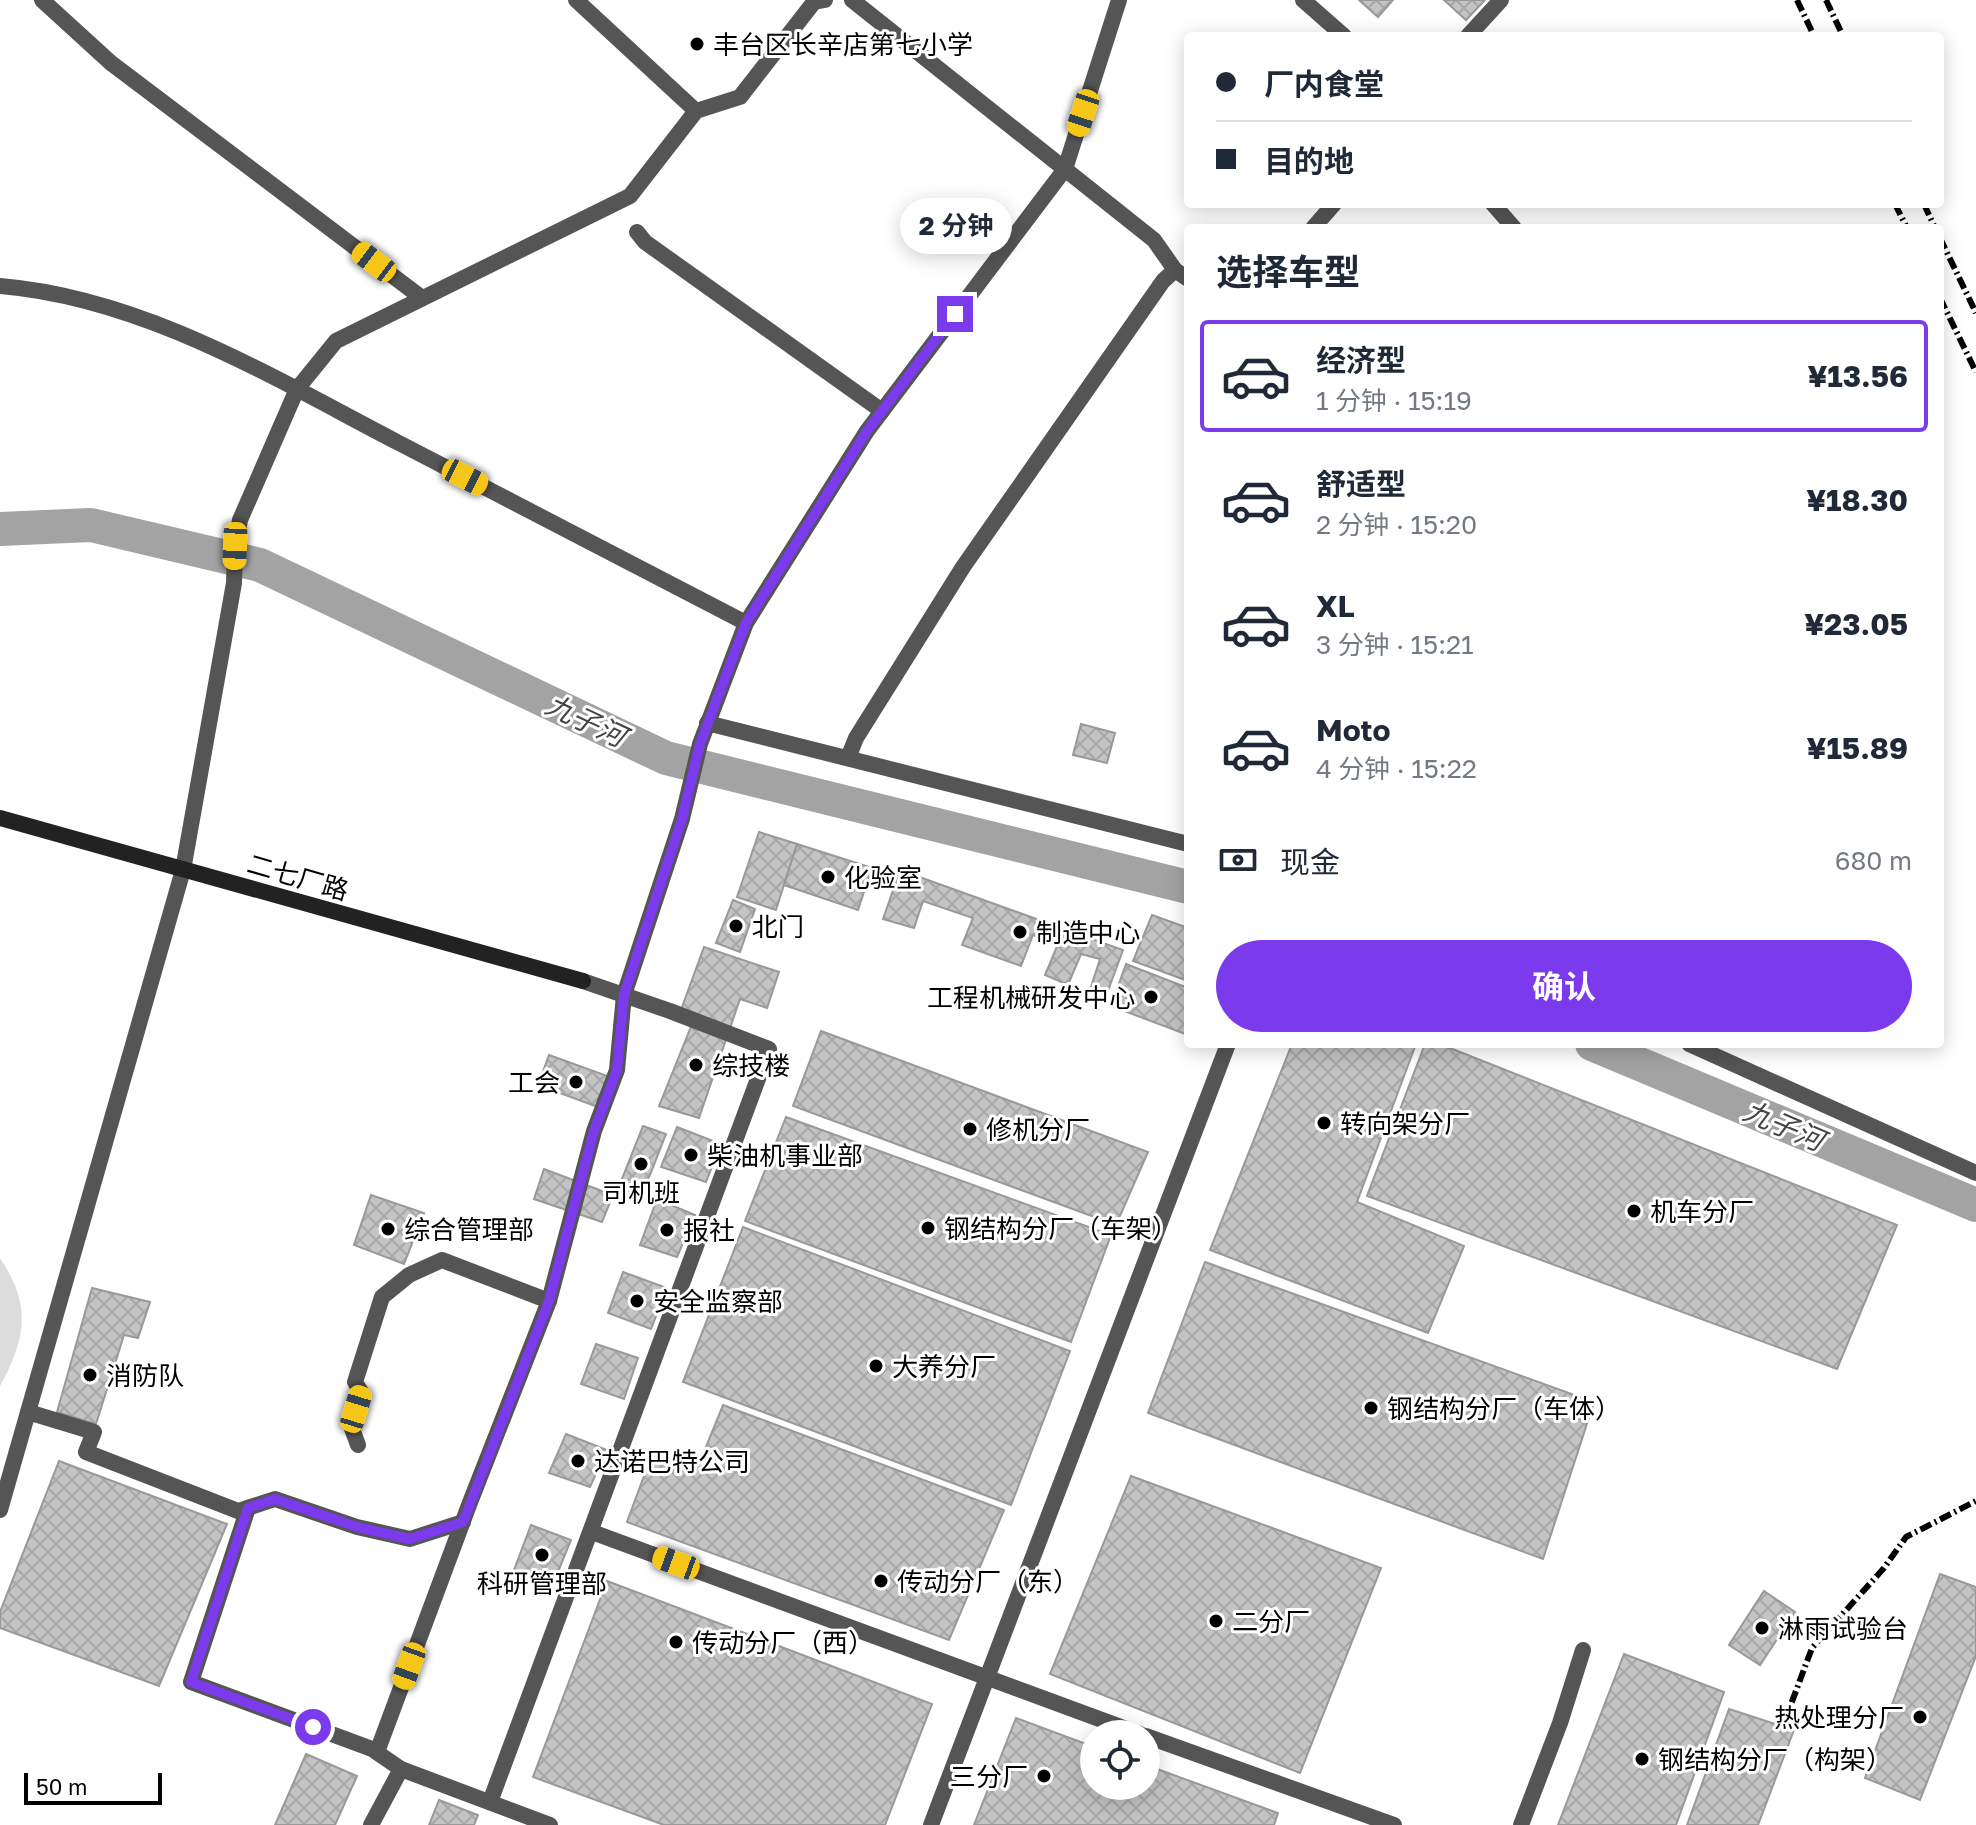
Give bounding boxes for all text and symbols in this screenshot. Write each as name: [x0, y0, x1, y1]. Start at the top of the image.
place label: 丰台区长辛店第七小学: [713, 29, 973, 60]
marker: 丰台区长辛店第七小学: [688, 35, 706, 53]
text: 厂内食堂: [1264, 66, 1384, 102]
car: [1064, 86, 1102, 140]
text: 目的地: [1264, 143, 1354, 179]
callout: 2 分钟: [899, 198, 1011, 254]
text: 2 分钟: [919, 210, 993, 241]
car: [348, 238, 400, 286]
text: 选择车型: [1216, 250, 1360, 293]
route end: [937, 296, 973, 332]
icon: car: [1220, 340, 1292, 412]
text: 经济型: [1316, 342, 1406, 378]
text: ¥13.56: [1808, 358, 1908, 394]
text: 1 分钟 · 15:19: [1316, 385, 1472, 416]
car: [438, 455, 492, 499]
icon: car: [1220, 464, 1292, 536]
text: 舒适型: [1316, 466, 1406, 502]
text: ¥18.30: [1806, 482, 1908, 518]
text: 2 分钟 · 15:20: [1316, 509, 1477, 540]
car: [222, 522, 248, 570]
icon: car: [1220, 588, 1292, 660]
text: XL: [1316, 588, 1355, 624]
text: ¥23.05: [1804, 606, 1908, 642]
text: 3 分钟 · 15:21: [1316, 629, 1474, 660]
water label: 九子河: [541, 687, 636, 755]
icon: car: [1220, 712, 1292, 784]
text: Moto: [1316, 712, 1391, 748]
text: ¥15.89: [1807, 730, 1908, 766]
text: 4 分钟 · 15:22: [1316, 753, 1477, 784]
icon: cash: [1216, 838, 1260, 882]
text: 现金: [1280, 844, 1340, 880]
text: 680 m: [1835, 845, 1912, 876]
street label: 二七厂路: [244, 848, 352, 906]
place label: 化验室: [844, 862, 922, 893]
marker: 化验室: [819, 868, 837, 886]
place label: 北门: [752, 911, 804, 942]
marker: 北门: [727, 917, 745, 935]
place label: 制造中心: [1036, 917, 1140, 948]
marker: 制造中心: [1011, 923, 1029, 941]
button: 确认: [1216, 940, 1912, 1032]
place label: 工程机械研发中心: [927, 982, 1135, 1013]
marker: 工程机械研发中心: [1142, 988, 1160, 1006]
place label: 综技楼: [712, 1050, 790, 1081]
marker: 综技楼: [687, 1056, 705, 1074]
place label: 工会: [508, 1067, 560, 1098]
marker: 工会: [567, 1073, 585, 1091]
water label: 九子河: [1739, 1093, 1834, 1159]
place label: 转向架分厂: [1340, 1108, 1470, 1139]
place label: 修机分厂: [986, 1114, 1090, 1145]
marker: 转向架分厂: [1315, 1114, 1333, 1132]
marker: 修机分厂: [961, 1120, 979, 1138]
place label: 柴油机事业部: [707, 1140, 863, 1171]
marker: 柴油机事业部: [682, 1146, 700, 1164]
marker: 司机班: [632, 1155, 650, 1173]
place label: 司机班: [602, 1177, 680, 1208]
place label: 机车分厂: [1650, 1196, 1754, 1227]
marker: 机车分厂: [1625, 1202, 1643, 1220]
place label: 钢结构分厂（车架）: [944, 1213, 1178, 1244]
place label: 综合管理部: [404, 1214, 534, 1245]
place label: 报社: [683, 1215, 735, 1246]
marker: 钢结构分厂（车架）: [919, 1219, 937, 1237]
marker: 综合管理部: [379, 1220, 397, 1238]
marker: 报社: [658, 1221, 676, 1239]
place label: 安全监察部: [653, 1286, 783, 1317]
marker: 安全监察部: [628, 1292, 646, 1310]
place label: 大养分厂: [892, 1351, 996, 1382]
marker: 大养分厂: [867, 1357, 885, 1375]
place label: 消防队: [106, 1360, 184, 1391]
marker: 消防队: [81, 1366, 99, 1384]
car: [338, 1383, 374, 1435]
place label: 钢结构分厂（车体）: [1387, 1393, 1621, 1424]
marker: 钢结构分厂（车体）: [1362, 1399, 1380, 1417]
place label: 达诺巴特公司: [594, 1446, 750, 1477]
marker: 达诺巴特公司: [569, 1452, 587, 1470]
car: [649, 1544, 703, 1582]
marker: 科研管理部: [533, 1546, 551, 1564]
place label: 传动分厂（东）: [897, 1566, 1079, 1597]
place label: 科研管理部: [477, 1568, 607, 1599]
marker: 传动分厂（东）: [872, 1572, 890, 1590]
place label: 二分厂: [1232, 1606, 1310, 1637]
marker: 二分厂: [1207, 1612, 1225, 1630]
place label: 淋雨试验台: [1778, 1613, 1908, 1644]
marker: 淋雨试验台: [1753, 1619, 1771, 1637]
place label: 传动分厂（西）: [692, 1627, 874, 1658]
marker: 传动分厂（西）: [667, 1633, 685, 1651]
car: [390, 1639, 428, 1693]
place label: 热处理分厂: [1774, 1702, 1904, 1733]
marker: 热处理分厂: [1911, 1708, 1929, 1726]
route start: [295, 1709, 331, 1745]
map controls: [1080, 1720, 1160, 1800]
button: locate: [1080, 1720, 1160, 1800]
place label: 钢结构分厂（构架）: [1658, 1744, 1892, 1775]
marker: 钢结构分厂（构架）: [1633, 1750, 1651, 1768]
place label: 三分厂: [950, 1761, 1028, 1792]
marker: 三分厂: [1035, 1767, 1053, 1785]
scale bar: [24, 1769, 162, 1805]
text: 50 m: [36, 1773, 87, 1800]

